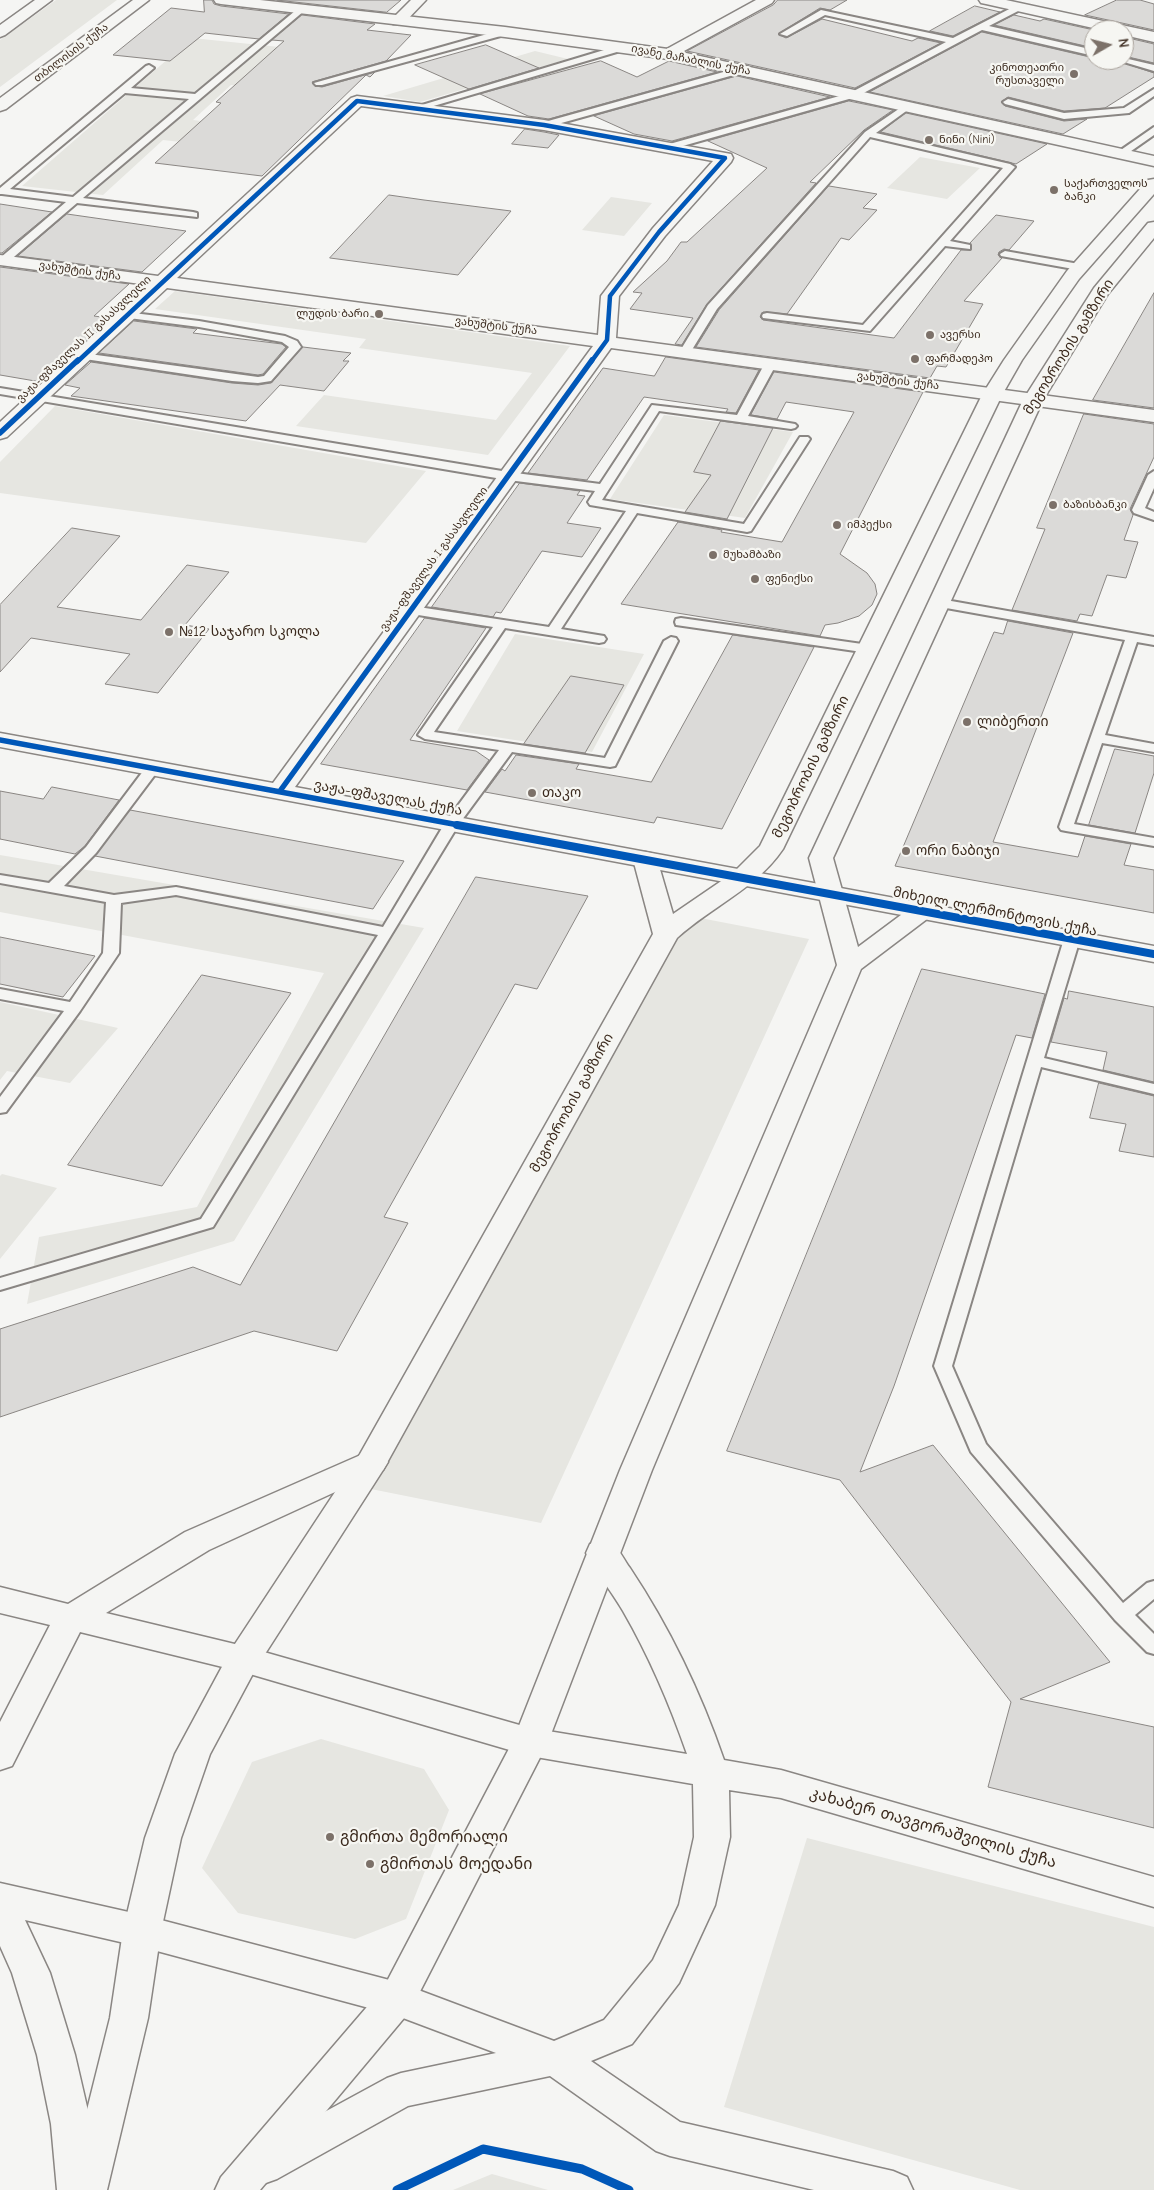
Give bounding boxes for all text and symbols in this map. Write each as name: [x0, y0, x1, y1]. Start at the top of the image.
north arrow: [1084, 20, 1134, 70]
street label: თბილისის ქუჩა: [31, 21, 111, 85]
text: N: [1114, 37, 1132, 49]
street label: ივანე მაჩაბლის ქუჩა: [630, 42, 752, 78]
place label: კინოთეათრი რუსთაველი: [989, 61, 1064, 87]
marker: კინოთეათრი რუსთაველი: [1068, 68, 1080, 80]
place label: ნინი (Nini): [939, 133, 995, 147]
marker: ნინი (Nini): [923, 134, 935, 146]
place label: საქართველოს ბანკი: [1064, 177, 1148, 203]
marker: საქართველოს ბანკი: [1048, 184, 1060, 196]
street label: ვახუშტის ქუჩა: [38, 259, 122, 283]
street label: ვაჟა-ფშაველას II გასასვლელი: [14, 273, 154, 405]
street label: მეგობრობის გამზირი: [1020, 276, 1118, 418]
place label: ლუდის ბარი: [296, 307, 369, 321]
marker: ლუდის ბარი: [373, 308, 385, 320]
street label: ვახუშტის ქუჩა: [454, 314, 538, 338]
place label: ავერსი: [940, 328, 980, 342]
marker: ავერსი: [924, 329, 936, 341]
place label: ფარმადეპო: [925, 352, 993, 366]
marker: ფარმადეპო: [909, 353, 921, 365]
street label: ვახუშტის ქუჩა: [856, 369, 940, 393]
street label: ვაჟა-ფშაველას I გასასვლელი: [377, 484, 491, 634]
place label: ბაზისბანკი: [1063, 498, 1127, 512]
marker: ბაზისბანკი: [1047, 499, 1059, 511]
place label: იმპექსი: [847, 518, 892, 532]
marker: იმპექსი: [831, 519, 843, 531]
place label: მუხამბაზი: [723, 548, 781, 562]
marker: მუხამბაზი: [707, 549, 719, 561]
place label: ფენიქსი: [765, 572, 813, 586]
marker: ფენიქსი: [749, 573, 761, 585]
place label: №12 საჯარო სკოლა: [179, 624, 320, 640]
marker: №12 საჯარო სკოლა: [163, 626, 175, 638]
street label: მეგობრობის გამზირი: [769, 693, 853, 841]
place label: ლიბერთი: [977, 714, 1048, 730]
marker: ლიბერთი: [961, 716, 973, 728]
street label: ვაჟა-ფშაველას ქუჩა: [312, 777, 464, 819]
place label: თაკო: [542, 785, 581, 801]
marker: თაკო: [526, 787, 538, 799]
place label: ორი ნაბიჯი: [916, 843, 1000, 859]
marker: ორი ნაბიჯი: [900, 845, 912, 857]
street label: მიხეილ ლერმონტოვის ქუჩა: [892, 884, 1098, 940]
street label: მეგობრობის გამზირი: [527, 1030, 617, 1176]
street label: კახაბერ თავგორაშვილის ქუჩა: [807, 1784, 1059, 1872]
place label: გმირთა მემორიალი: [340, 1827, 508, 1847]
marker: გმირთა მემორიალი: [324, 1831, 336, 1843]
place label: გმირთას მოედანი: [380, 1854, 532, 1874]
marker: გმირთას მოედანი: [364, 1858, 376, 1870]

